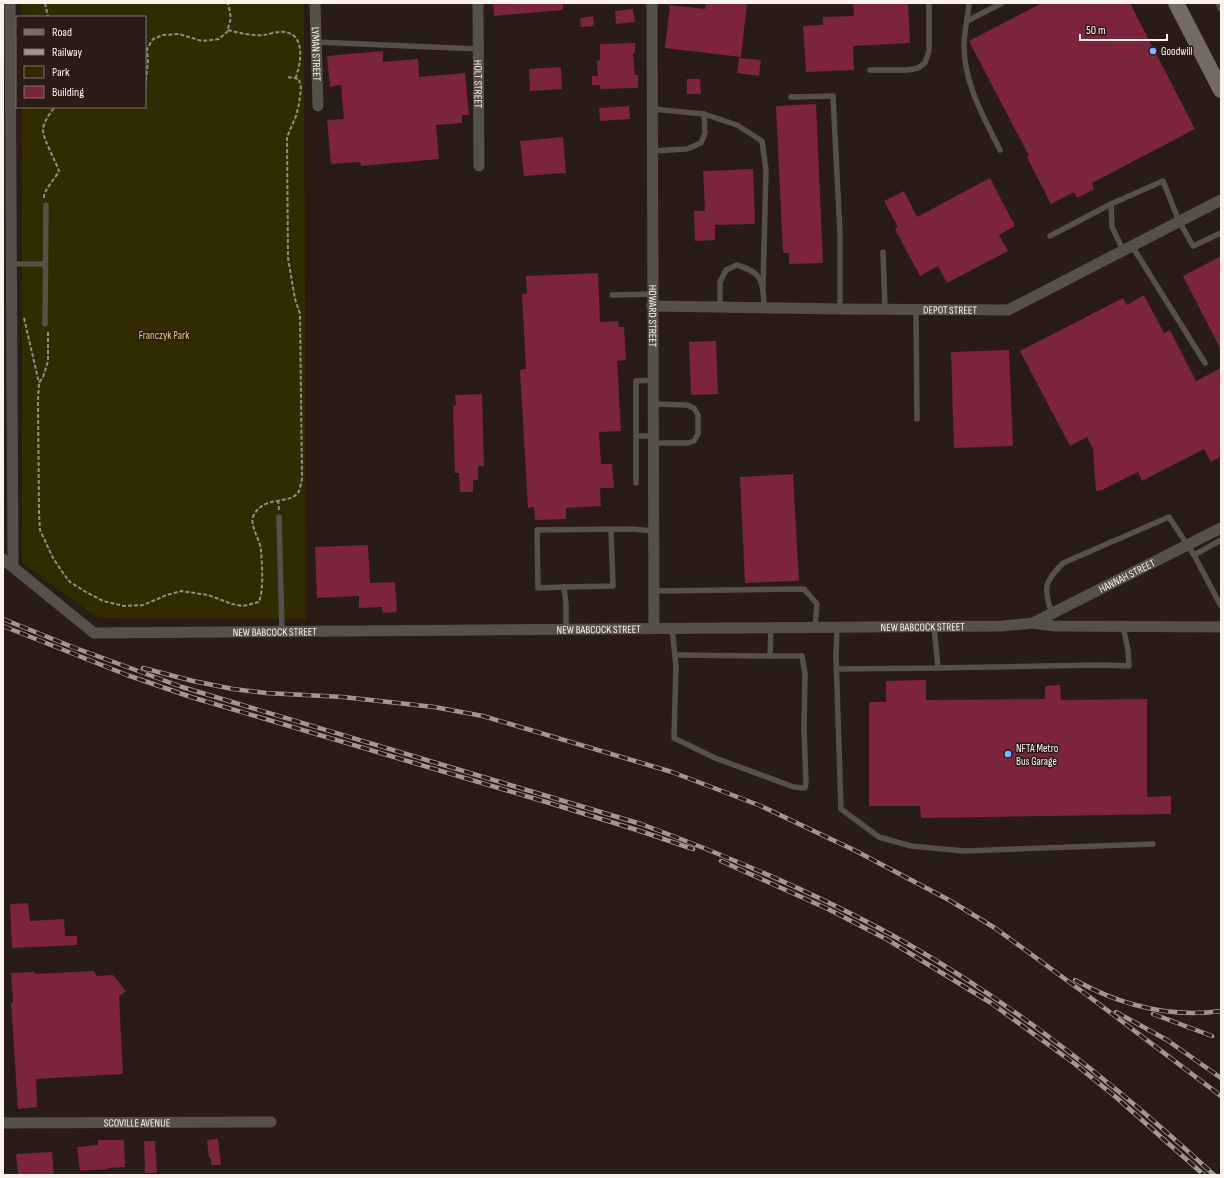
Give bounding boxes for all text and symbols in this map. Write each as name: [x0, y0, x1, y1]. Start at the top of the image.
legend: [16, 16, 146, 108]
scale bar: [1080, 16, 1167, 42]
text: 50 m: [1086, 23, 1106, 38]
text: Road: [52, 25, 72, 40]
street label: LYMAN STREET: [309, 27, 323, 82]
text: Railway: [52, 45, 83, 60]
place label: Goodwill: [1161, 45, 1193, 58]
marker: Goodwill: [1148, 46, 1158, 56]
street label: HOLT STREET: [471, 60, 485, 109]
text: Park: [52, 65, 70, 80]
text: Building: [52, 85, 84, 100]
street label: HOWARD STREET: [646, 285, 659, 348]
street label: DEPOT STREET: [923, 303, 977, 317]
park label: Franczyk Park: [139, 329, 190, 342]
street label: HANNAH STREET: [1097, 556, 1158, 596]
street label: NEW BABCOCK STREET: [881, 620, 965, 634]
street label: NEW BABCOCK STREET: [557, 623, 641, 636]
street label: NEW BABCOCK STREET: [233, 625, 317, 639]
place label: NFTA Metro Bus Garage: [1016, 742, 1059, 768]
marker: NFTA Metro Bus Garage: [1003, 749, 1013, 759]
street label: SCOVILLE AVENUE: [104, 1116, 170, 1130]

